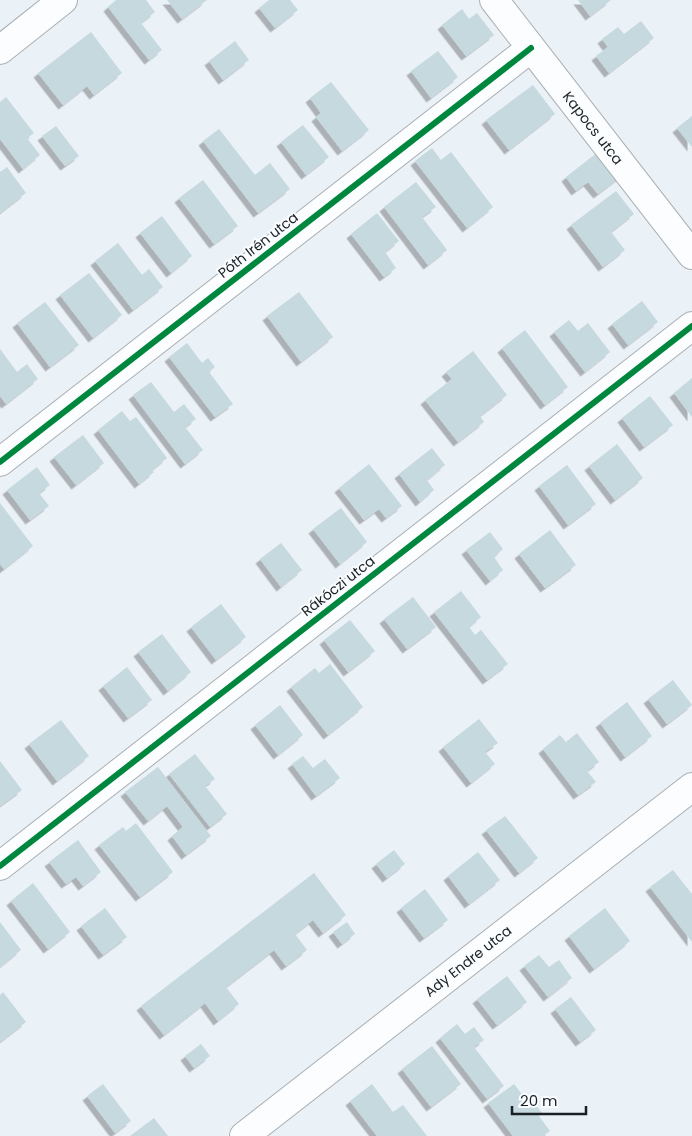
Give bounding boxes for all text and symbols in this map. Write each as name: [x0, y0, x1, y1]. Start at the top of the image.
street label: Kapocs utca: [558, 87, 628, 169]
street label: Póth Irén utca: [214, 207, 302, 283]
street label: Rákóczi utca: [297, 551, 379, 621]
street label: Ady Endre utca: [420, 921, 516, 1001]
scale bar: [512, 1084, 586, 1116]
text: 20 m: [520, 1090, 558, 1111]

